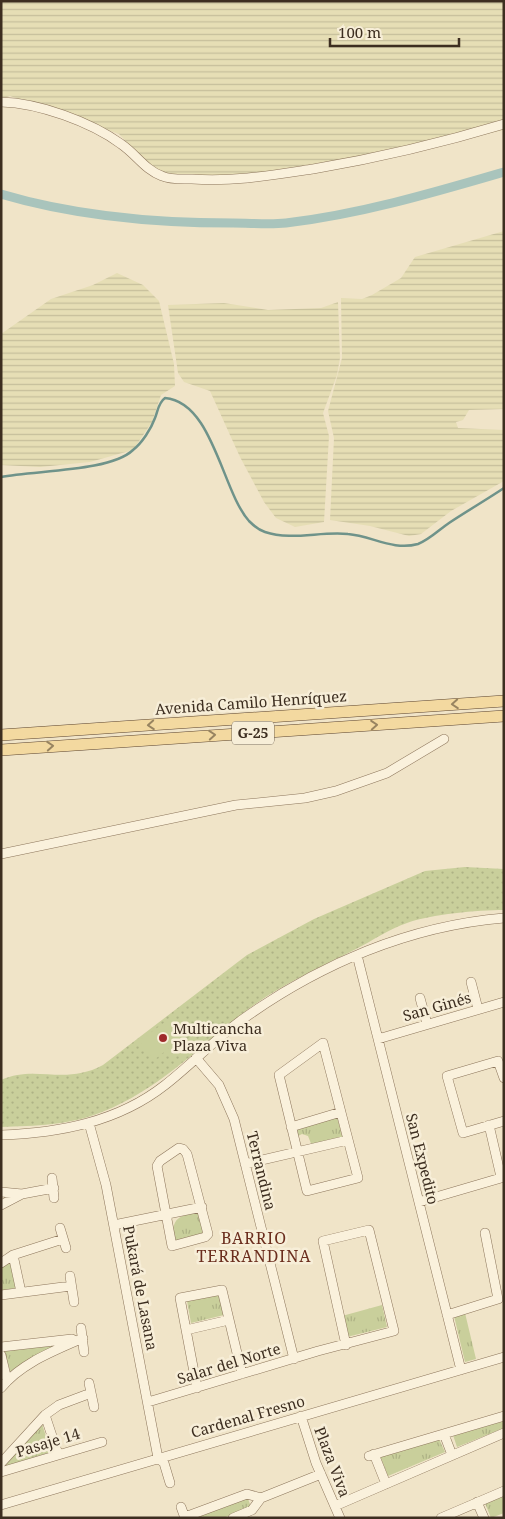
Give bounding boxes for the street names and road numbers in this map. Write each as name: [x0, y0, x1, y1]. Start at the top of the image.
street label: Avenida Camilo Henríquez: [154, 685, 347, 719]
road number: G-25: [232, 721, 274, 744]
street label: San Ginés: [400, 987, 473, 1025]
street label: San Expedito: [402, 1111, 444, 1206]
street label: Terrandina: [243, 1129, 281, 1212]
street label: Pukará de Lasana: [119, 1223, 163, 1352]
street label: Salar del Norte: [175, 1338, 283, 1388]
street label: Cardenal Fresno: [188, 1390, 307, 1442]
street label: Pasaje 14: [13, 1423, 83, 1461]
street label: Plaza Viva: [310, 1423, 356, 1500]

